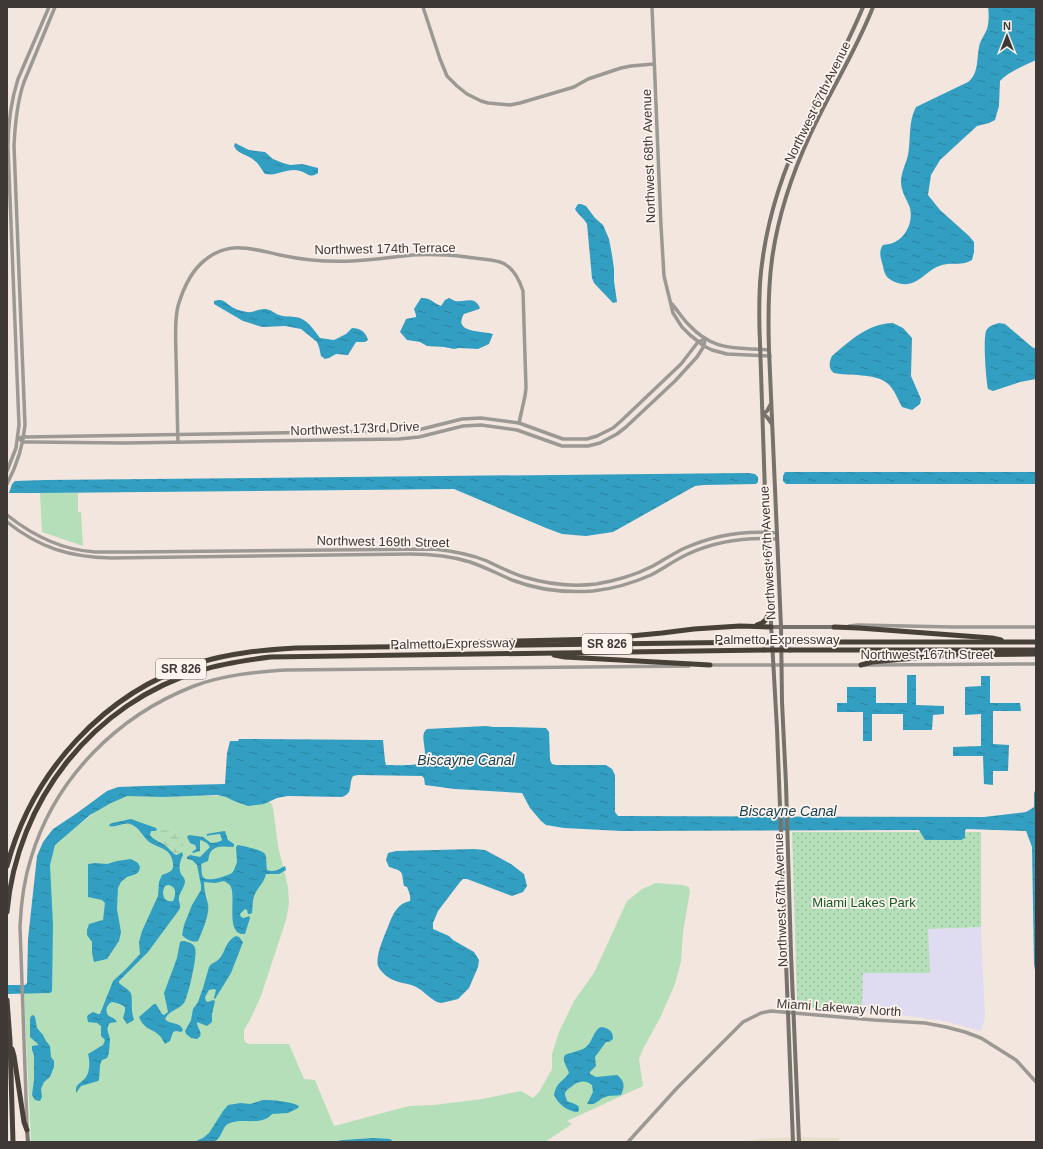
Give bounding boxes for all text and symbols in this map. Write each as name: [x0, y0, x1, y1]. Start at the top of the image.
north arrow: [987, 16, 1027, 56]
text: N: [1003, 20, 1011, 32]
street label: Northwest 67th Avenue: [781, 39, 854, 166]
street label: Northwest 68th Avenue: [639, 89, 658, 223]
street label: Northwest 174th Terrace: [314, 240, 456, 257]
street label: Northwest 173rd Drive: [290, 419, 420, 438]
street label: Northwest 67th Avenue: [756, 486, 779, 620]
street label: Northwest 169th Street: [316, 533, 450, 550]
street label: Palmetto Expressway: [715, 632, 840, 647]
road number: SR 826: [582, 634, 632, 654]
street label: Palmetto Expressway: [390, 635, 516, 652]
street label: Northwest 167th Street: [861, 647, 994, 662]
road number: SR 826: [156, 659, 206, 679]
water label: Biscayne Canal: [417, 752, 516, 768]
water label: Biscayne Canal: [739, 803, 838, 819]
street label: Northwest 67th Avenue: [771, 833, 790, 967]
park label: Miami Lakes Park: [812, 895, 916, 910]
street label: Miami Lakeway North: [776, 996, 902, 1019]

